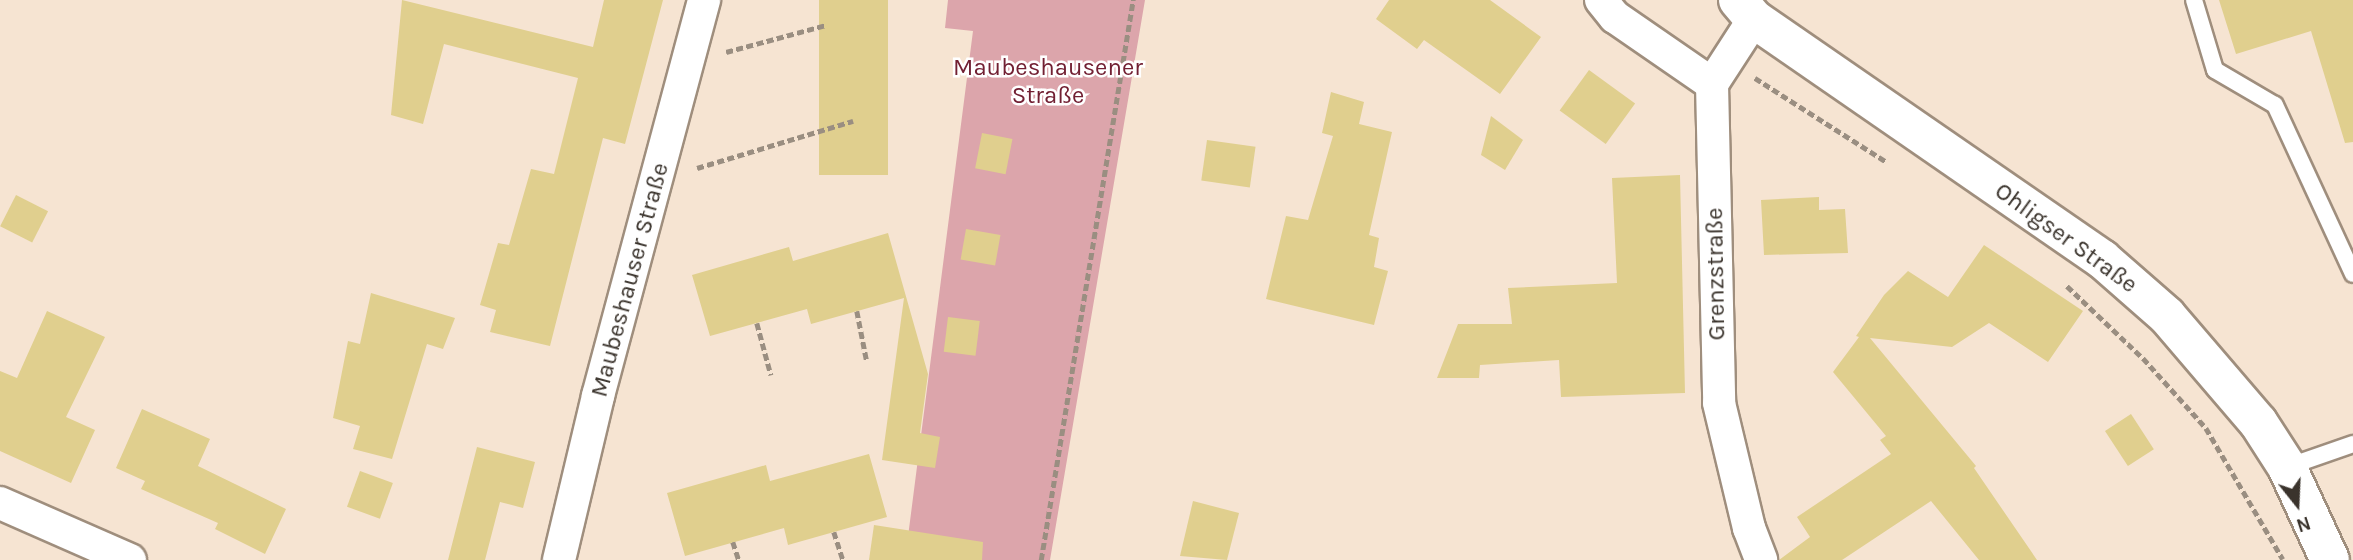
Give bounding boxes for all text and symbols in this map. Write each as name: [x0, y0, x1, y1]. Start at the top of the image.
park label: Maubeshausener Straße: [953, 54, 1143, 110]
street label: Maubeshauser Straße: [585, 160, 675, 400]
street label: Ohligser Straße: [1989, 177, 2143, 299]
street label: Grenzstraße: [1700, 207, 1732, 341]
north arrow: [2262, 469, 2332, 539]
text: N: [2294, 511, 2313, 537]

